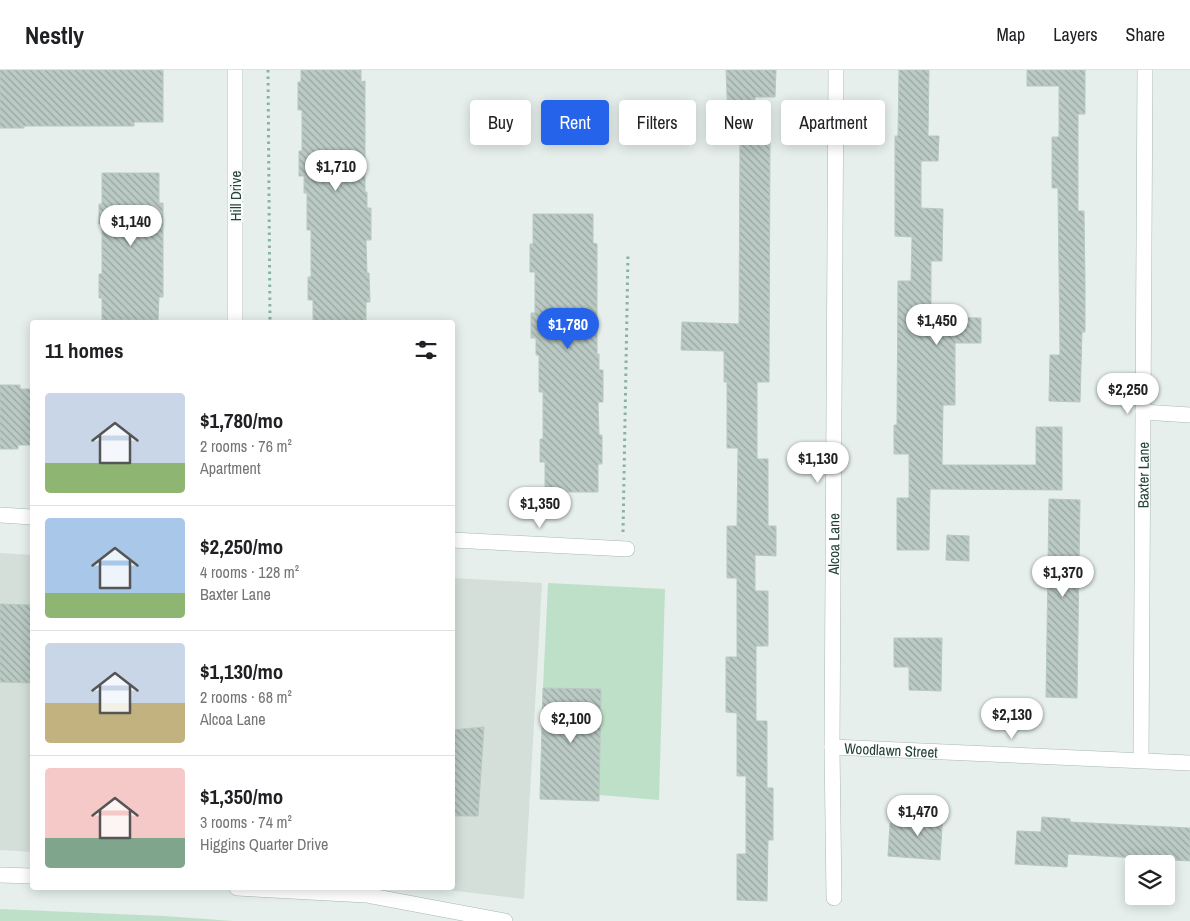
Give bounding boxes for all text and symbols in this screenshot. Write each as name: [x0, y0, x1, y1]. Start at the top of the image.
text: Nestly: [25, 19, 84, 51]
text: Map: [997, 22, 1025, 47]
text: Layers: [1053, 22, 1098, 47]
text: Share: [1126, 22, 1165, 47]
chip: Buy: [470, 100, 531, 145]
chip: Rent: [541, 100, 609, 145]
chip: Filters: [619, 100, 696, 145]
chip: New: [706, 100, 771, 145]
chip: Apartment: [781, 100, 885, 145]
pin: $1,710: [295, 150, 377, 192]
text: $1,710: [316, 155, 356, 177]
street label: Hill Drive: [225, 171, 246, 221]
pin: $1,140: [90, 204, 172, 247]
text: $1,140: [111, 210, 151, 232]
pin: $1,450: [896, 304, 978, 346]
pin: $1,780: [527, 308, 609, 350]
text: $1,450: [917, 309, 957, 331]
text: $1,780: [548, 313, 588, 335]
text: 11 homes: [45, 336, 124, 365]
icon: filters: [412, 336, 440, 364]
pin: $2,250: [1087, 372, 1169, 415]
text: $2,250: [1108, 378, 1148, 400]
text: $1,780/mo: [200, 406, 283, 435]
icon: home: [85, 413, 145, 473]
text: 2 rooms · 76 m²: [200, 435, 292, 457]
pin: $1,130: [777, 442, 859, 484]
street label: Baxter Lane: [1132, 442, 1153, 508]
text: $1,130: [798, 447, 838, 469]
text: Apartment: [200, 457, 261, 479]
pin: $1,350: [499, 486, 581, 529]
text: $1,350: [520, 492, 560, 514]
street label: Alcoa Lane: [823, 513, 844, 576]
text: $2,250/mo: [200, 532, 283, 561]
icon: home: [85, 538, 145, 598]
pin: $1,370: [1022, 556, 1104, 598]
text: 4 rooms · 128 m²: [200, 561, 299, 583]
text: $1,370: [1043, 561, 1083, 583]
text: Baxter Lane: [200, 583, 271, 605]
text: $1,130/mo: [200, 657, 283, 686]
icon: home: [85, 663, 145, 723]
text: 2 rooms · 68 m²: [200, 686, 292, 708]
pin: $2,130: [971, 698, 1053, 740]
pin: $2,100: [530, 702, 612, 744]
text: $2,130: [992, 703, 1032, 725]
text: $2,100: [551, 707, 591, 729]
text: Alcoa Lane: [200, 708, 266, 730]
street label: Woodlawn Street: [844, 737, 939, 762]
text: $1,350/mo: [200, 782, 283, 811]
icon: home: [85, 788, 145, 848]
pin: $1,470: [877, 794, 959, 837]
text: $1,470: [898, 800, 938, 822]
text: 3 rooms · 74 m²: [200, 811, 292, 833]
text: Higgins Quarter Drive: [200, 833, 328, 855]
map controls: [1125, 855, 1175, 905]
button: layers: [1125, 855, 1175, 905]

